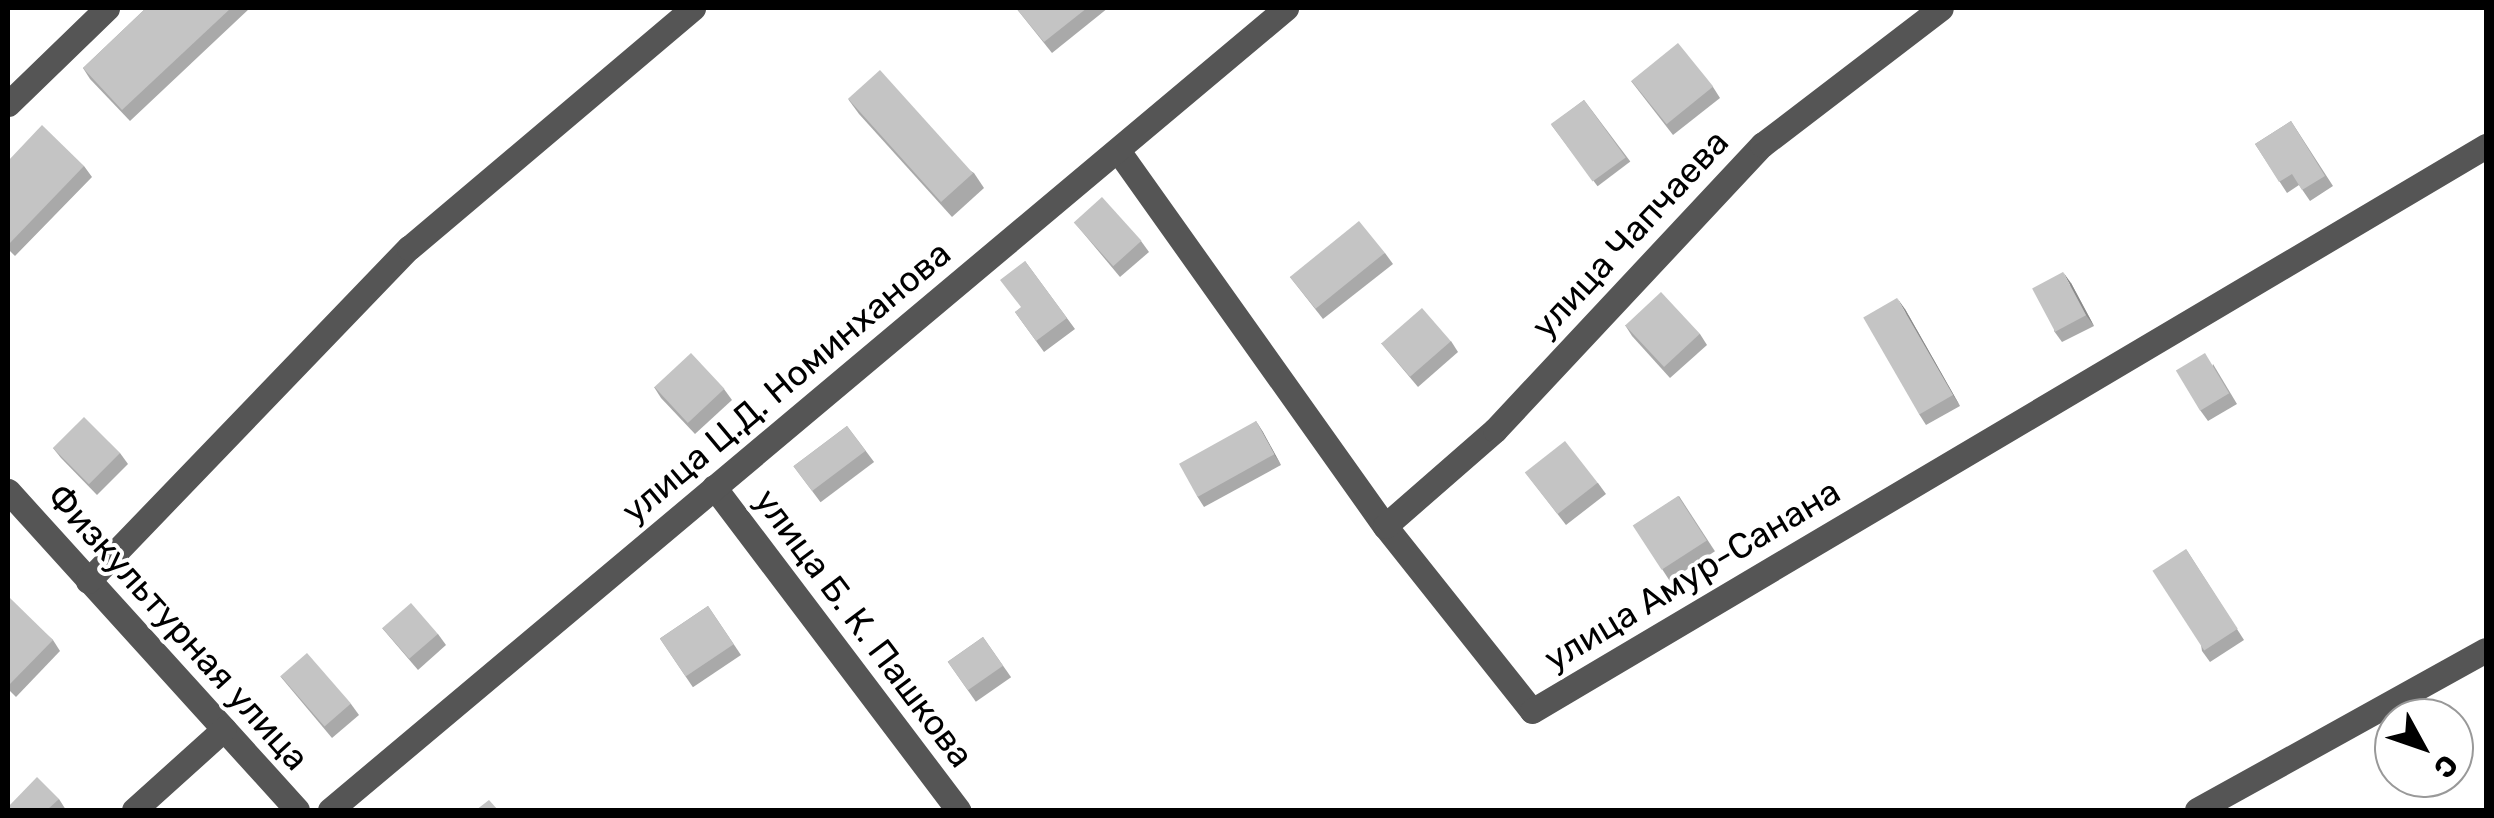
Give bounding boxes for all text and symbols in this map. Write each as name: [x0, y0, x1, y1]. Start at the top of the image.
street label: улица Чапчаева: [1523, 121, 1737, 347]
street label: улица Ц.Д. Номинханова: [613, 232, 959, 532]
street label: улица Амур-Санана: [1537, 470, 1847, 680]
street label: Физкультурная улица: [38, 475, 318, 779]
street label: улица Б. К. Пашкова: [746, 481, 982, 775]
north arrow: [2374, 698, 2474, 798]
text: С: [2427, 748, 2465, 784]

